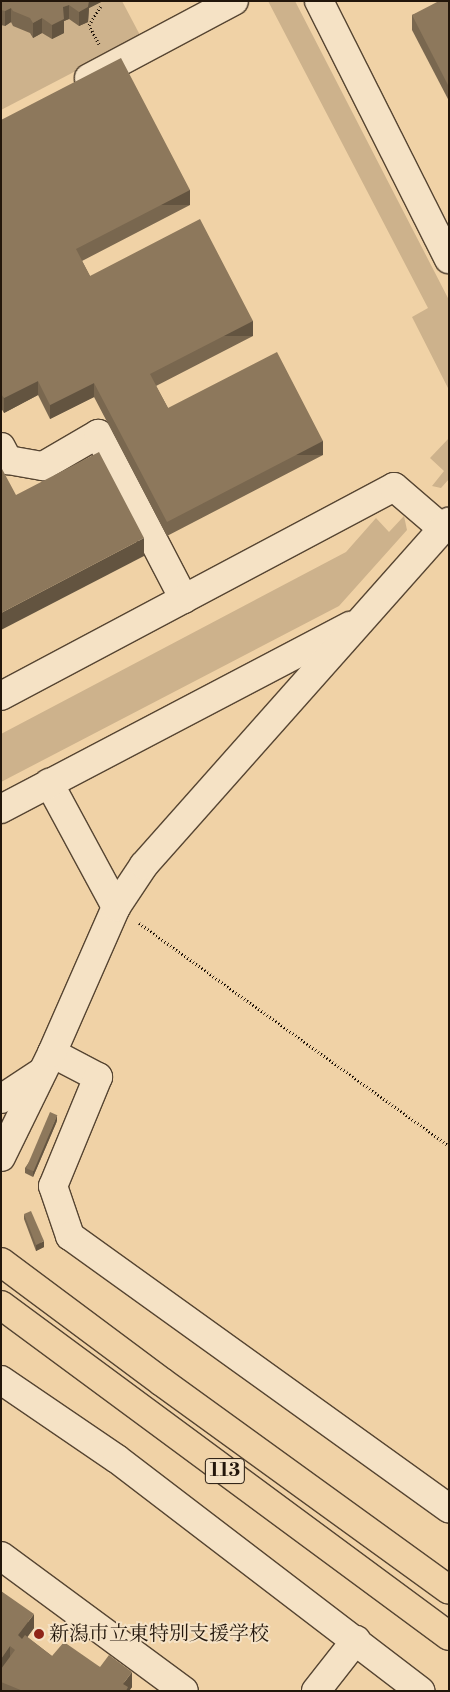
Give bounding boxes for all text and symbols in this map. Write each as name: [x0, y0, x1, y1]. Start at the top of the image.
road number: 113: [204, 1454, 246, 1488]
place label: 新潟市立東特別支援学校: [49, 1622, 269, 1646]
marker: 新潟市立東特別支援学校: [33, 1628, 45, 1640]

